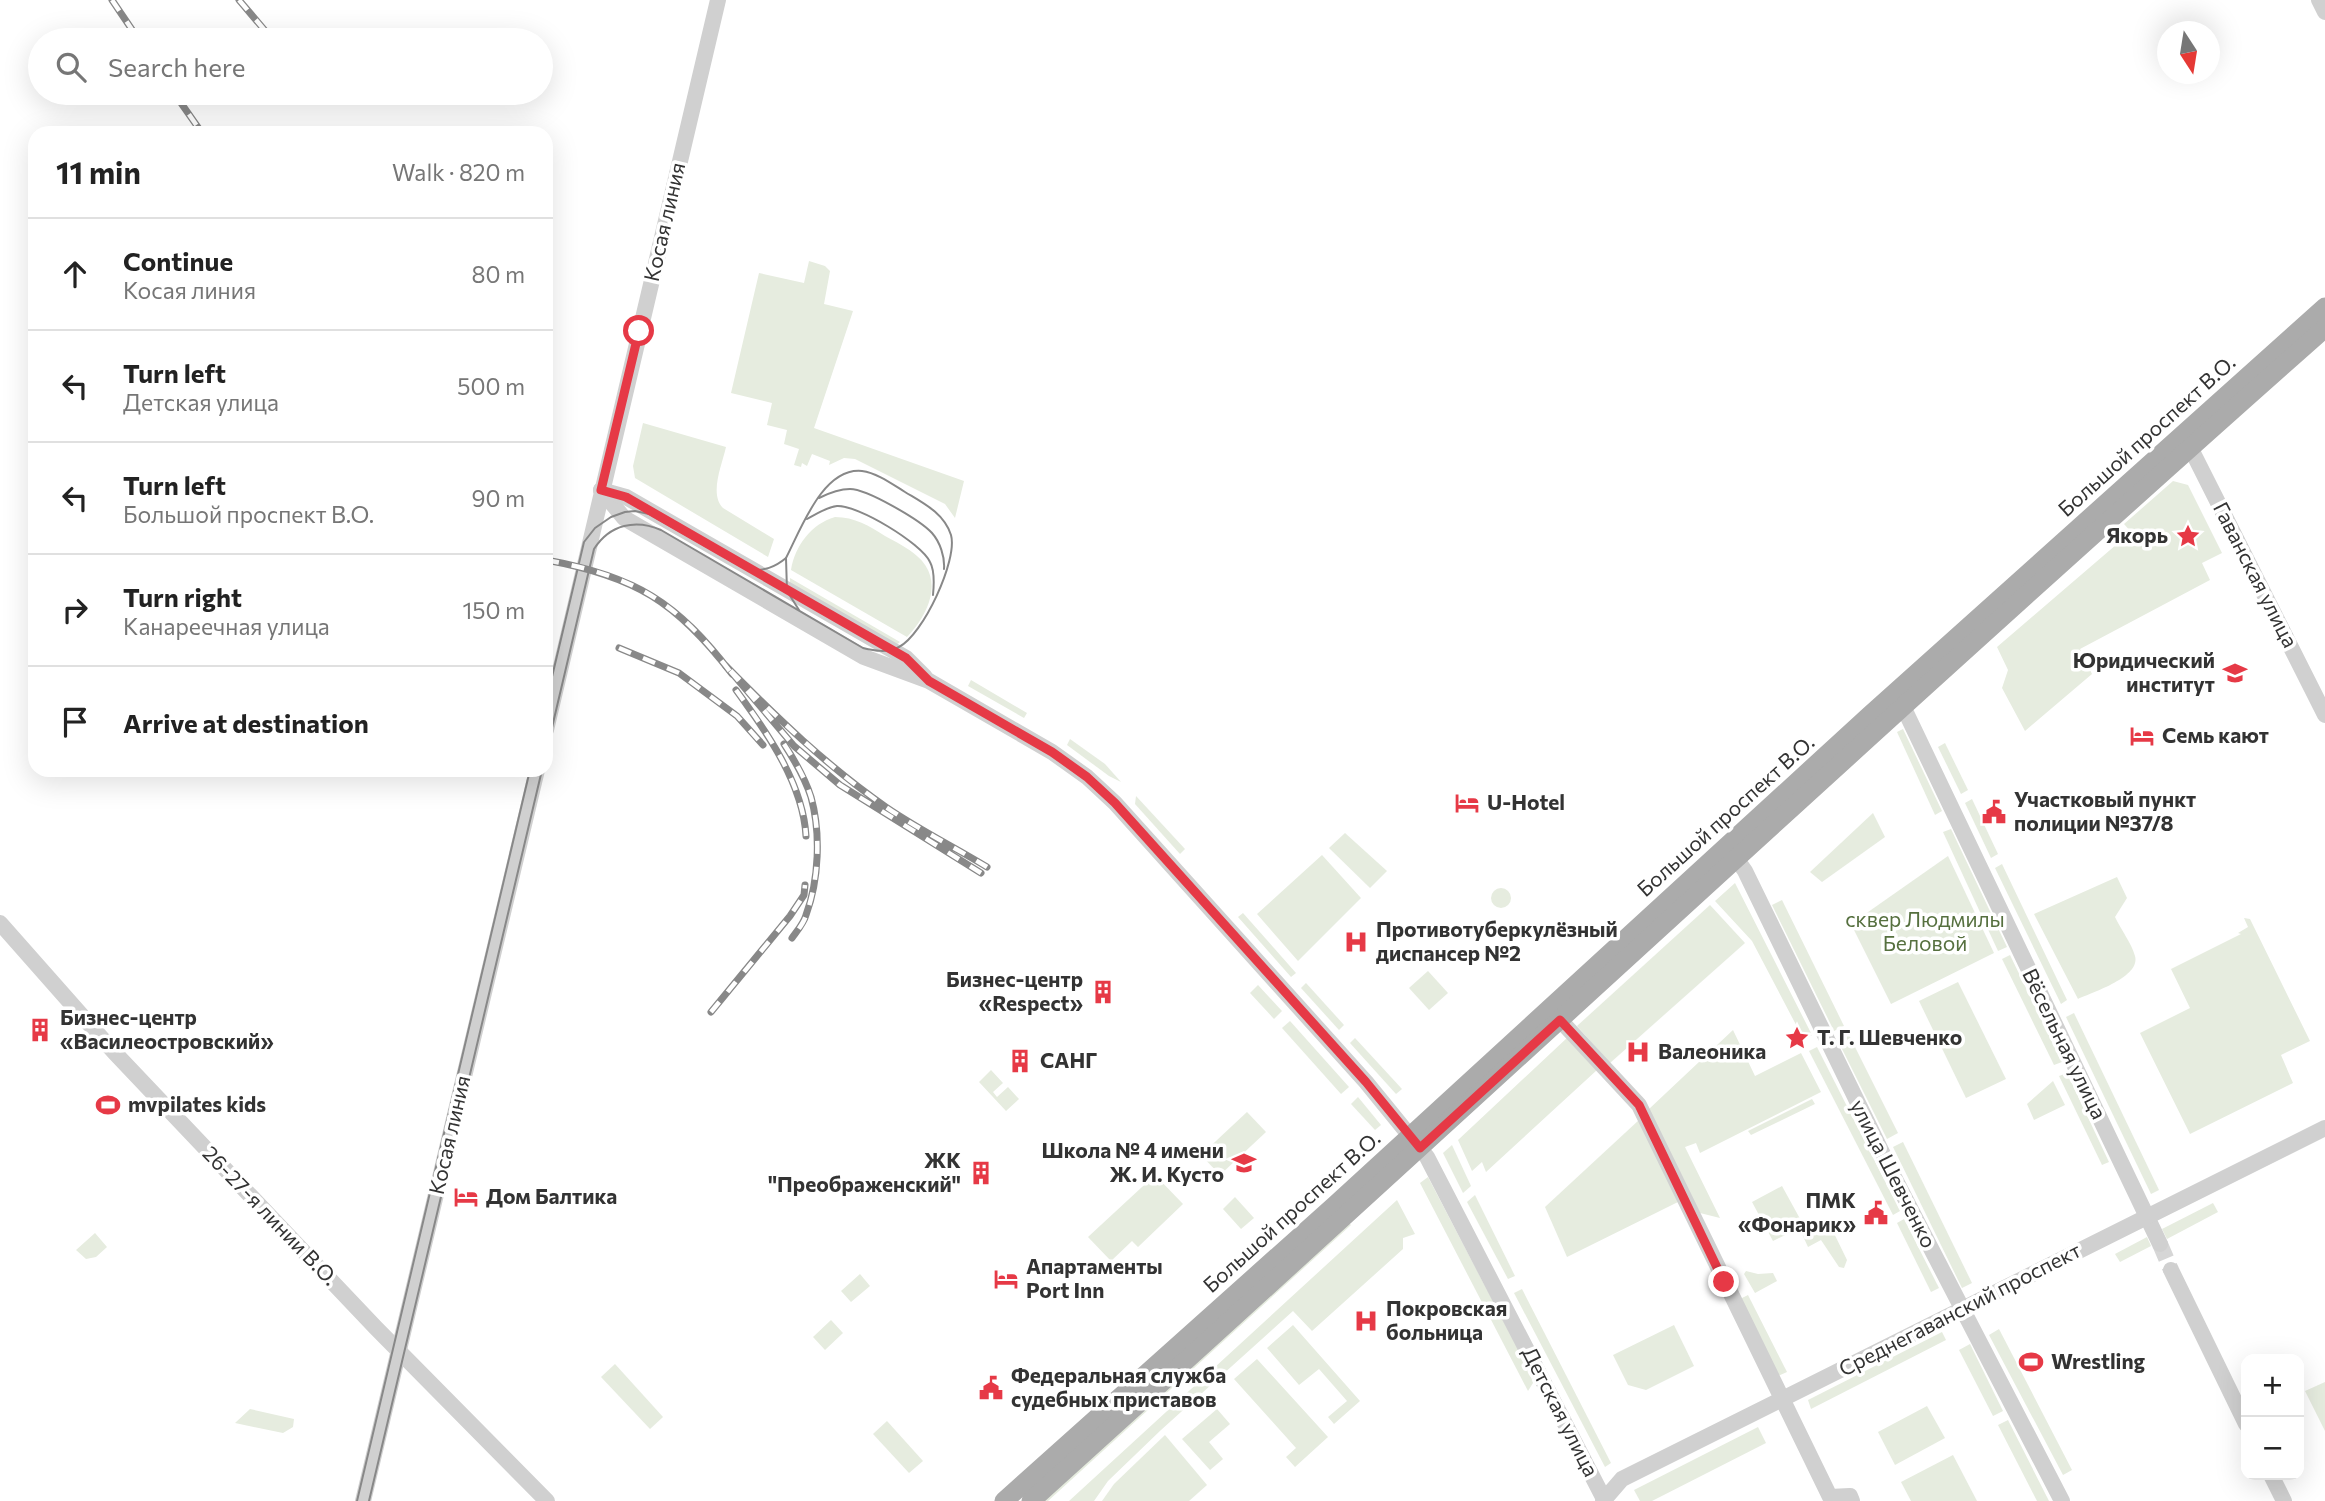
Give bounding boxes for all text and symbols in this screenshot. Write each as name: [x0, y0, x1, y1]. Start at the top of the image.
north arrow: [2157, 21, 2220, 84]
search box: [28, 28, 553, 105]
icon: search: [52, 48, 90, 86]
text: Search here: [108, 51, 246, 82]
text: 11 min: [56, 153, 141, 190]
text: Walk · 820 m: [392, 158, 525, 186]
street label: Косая линия: [638, 160, 689, 284]
text: Continue: [123, 245, 233, 276]
icon: ahead: [56, 255, 94, 293]
text: 80 m: [472, 260, 525, 288]
text: Косая линия: [123, 276, 256, 304]
route start: [623, 315, 654, 346]
street label: Большой проспект В.О.: [2052, 349, 2240, 521]
text: Turn left: [123, 357, 226, 388]
icon: left: [56, 367, 94, 405]
text: 500 m: [457, 372, 525, 400]
text: Детская улица: [123, 388, 279, 416]
text: Turn left: [123, 469, 226, 500]
icon: left: [56, 479, 94, 517]
text: 90 m: [472, 484, 525, 512]
street label: Гаванская улица: [2209, 497, 2304, 651]
text: Большой проспект В.О.: [123, 500, 374, 528]
place label: Якорь: [2106, 522, 2168, 547]
place icon: Якорь: [2174, 522, 2202, 550]
text: Turn right: [123, 581, 242, 612]
icon: right: [56, 591, 94, 629]
text: 150 m: [462, 596, 525, 624]
text: Канареечная улица: [123, 612, 330, 640]
place label: Юридический институт: [2073, 647, 2215, 696]
school or university icon: Юридический институт: [2221, 659, 2249, 687]
icon: arrive: [56, 703, 94, 741]
text: Arrive at destination: [123, 707, 369, 738]
hotel icon: Семь кают: [2128, 722, 2156, 750]
place label: Семь кают: [2162, 722, 2269, 747]
street label: Большой проспект В.О.: [1631, 729, 1819, 901]
place label: Участковый пункт полиции №37/8: [2014, 786, 2196, 835]
hotel icon: U-Hotel: [1453, 789, 1481, 817]
place label: U-Hotel: [1487, 789, 1565, 814]
public building icon: Участковый пункт полиции №37/8: [1980, 798, 2008, 826]
park label: сквер Людмилы Беловой: [1845, 906, 2005, 955]
place label: Противотуберкулёзный диспансер №2: [1376, 916, 1618, 965]
hospital icon: Противотуберкулёзный диспансер №2: [1342, 928, 1370, 956]
street label: Вёсельная улица: [2018, 964, 2113, 1123]
place label: Бизнес-центр «Respect»: [946, 966, 1083, 1015]
building icon: Бизнес-центр «Respect»: [1089, 978, 1117, 1006]
place label: Бизнес-центр «Василеостровский»: [60, 1004, 274, 1053]
building icon: Бизнес-центр «Василеостровский»: [26, 1016, 54, 1044]
place icon: Т. Г. Шевченко: [1783, 1024, 1811, 1052]
place label: Т. Г. Шевченко: [1817, 1024, 1962, 1049]
hospital icon: Валеоника: [1624, 1038, 1652, 1066]
place label: Валеоника: [1658, 1038, 1766, 1063]
building icon: САНГ: [1006, 1047, 1034, 1075]
place label: САНГ: [1040, 1047, 1097, 1072]
street label: Косая линия: [423, 1073, 474, 1197]
sports icon: mvpilates kids: [94, 1091, 122, 1119]
place label: mvpilates kids: [128, 1091, 266, 1116]
street label: улица Шевченко: [1846, 1095, 1943, 1252]
street label: Большой проспект В.О.: [1197, 1125, 1385, 1297]
place label: Школа № 4 имени Ж. И. Кусто: [1042, 1137, 1224, 1186]
street label: 26-27-я линии В.О.: [198, 1140, 344, 1290]
place label: ЖК "Преображенский": [768, 1147, 961, 1196]
school or university icon: Школа № 4 имени Ж. И. Кусто: [1230, 1149, 1258, 1177]
building icon: ЖК "Преображенский": [967, 1159, 995, 1187]
hotel icon: Дом Балтика: [452, 1183, 480, 1211]
place label: Дом Балтика: [486, 1183, 617, 1208]
place label: ПМК «Фонарик»: [1738, 1187, 1856, 1236]
public building icon: ПМК «Фонарик»: [1862, 1199, 1890, 1227]
street label: Среднегаванский проспект: [1834, 1237, 2085, 1381]
place label: Апартаменты Port Inn: [1026, 1253, 1163, 1302]
hotel icon: Апартаменты Port Inn: [992, 1265, 1020, 1293]
route end: [1708, 1266, 1739, 1297]
place label: Покровская больница: [1386, 1295, 1507, 1344]
hospital icon: Покровская больница: [1352, 1307, 1380, 1335]
street label: Детская улица: [1518, 1342, 1605, 1480]
sports icon: Wrestling: [2017, 1348, 2045, 1376]
place label: Wrestling: [2051, 1348, 2146, 1373]
map controls: [2241, 1354, 2304, 1480]
button: +: [2241, 1354, 2304, 1417]
place label: Федеральная служба судебных приставов: [1011, 1362, 1226, 1411]
public building icon: Федеральная служба судебных приставов: [977, 1374, 1005, 1402]
button: −: [2241, 1417, 2304, 1480]

